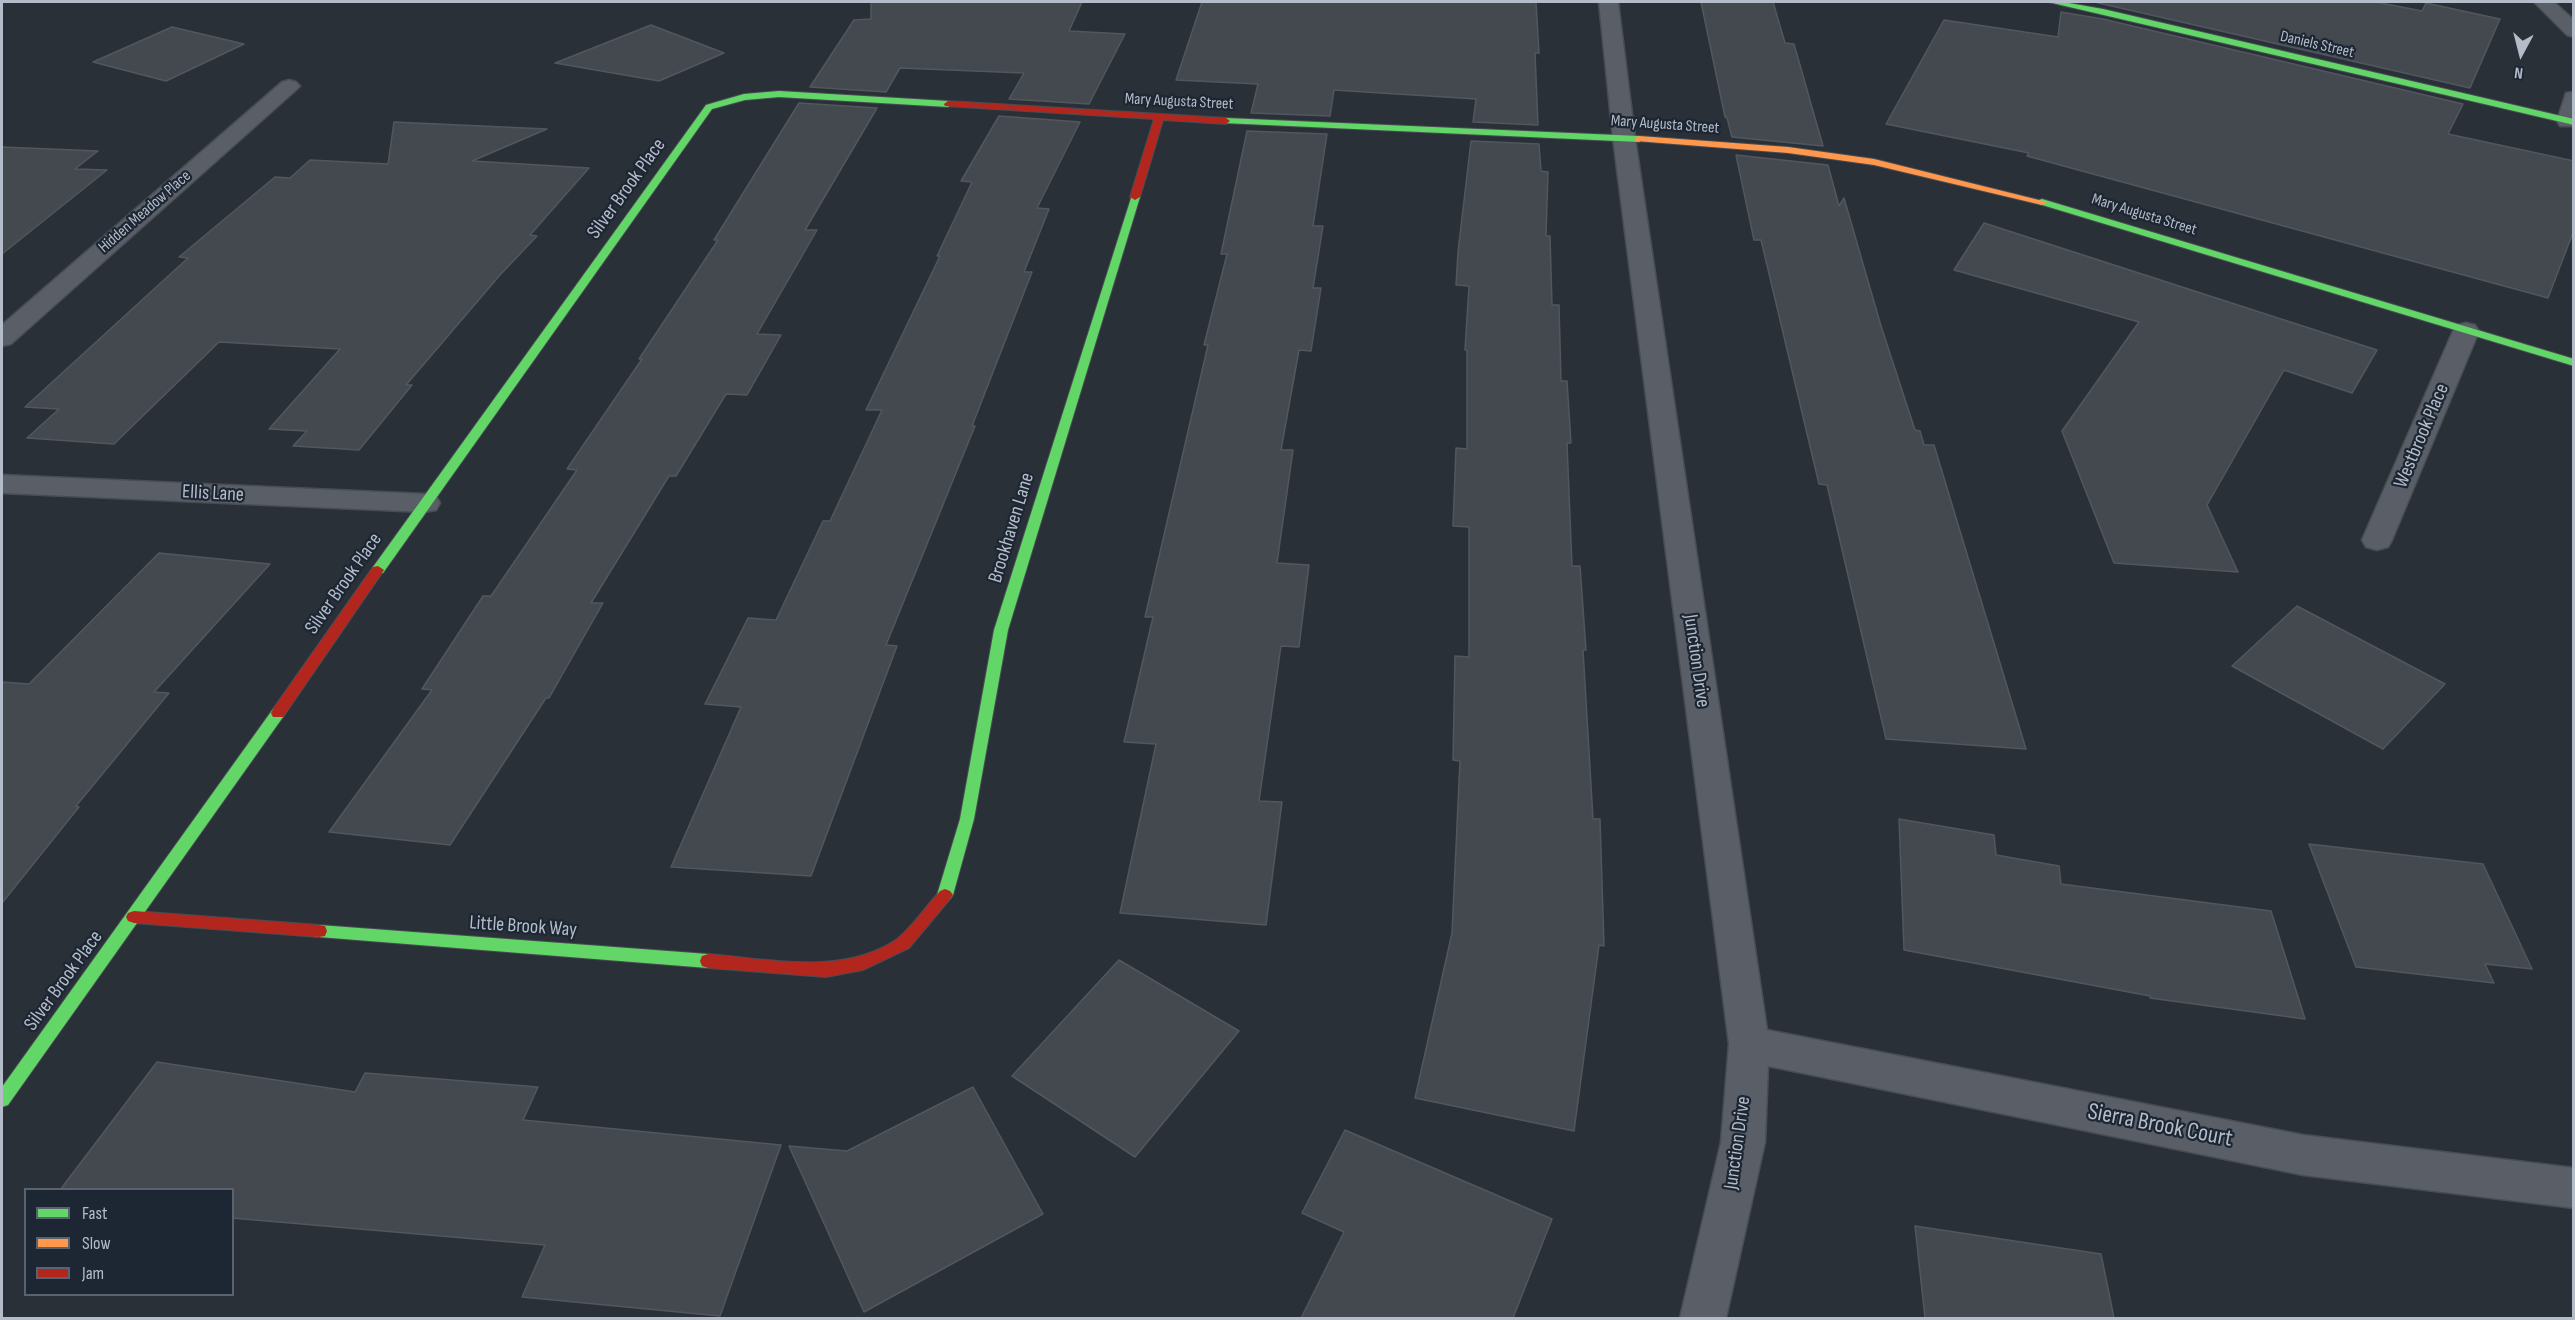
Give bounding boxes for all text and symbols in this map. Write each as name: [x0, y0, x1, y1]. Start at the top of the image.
north arrow: [2491, 24, 2551, 84]
street label: Daniels Street: [2278, 27, 2356, 63]
text: N: [2513, 62, 2524, 82]
street label: Mary Augusta Street: [1124, 90, 1234, 114]
street label: Mary Augusta Street: [1610, 112, 1720, 138]
street label: Silver Brook Place: [583, 134, 671, 244]
street label: Hidden Meadow Place: [95, 167, 195, 257]
street label: Mary Augusta Street: [2089, 190, 2199, 240]
street label: Westbrook Place: [2389, 380, 2455, 492]
street label: Brookhaven Lane: [984, 470, 1040, 586]
street label: Ellis Lane: [181, 480, 245, 508]
street label: Silver Brook Place: [300, 529, 388, 639]
street label: Junction Drive: [1678, 613, 1714, 709]
street label: Little Brook Way: [468, 911, 578, 943]
street label: Silver Brook Place: [20, 926, 108, 1036]
street label: Junction Drive: [1720, 1095, 1756, 1191]
street label: Sierra Brook Court: [2085, 1098, 2235, 1154]
legend: [24, 1188, 234, 1296]
text: Fast: [82, 1203, 107, 1224]
text: Slow: [82, 1233, 111, 1254]
text: Jam: [82, 1263, 104, 1284]

